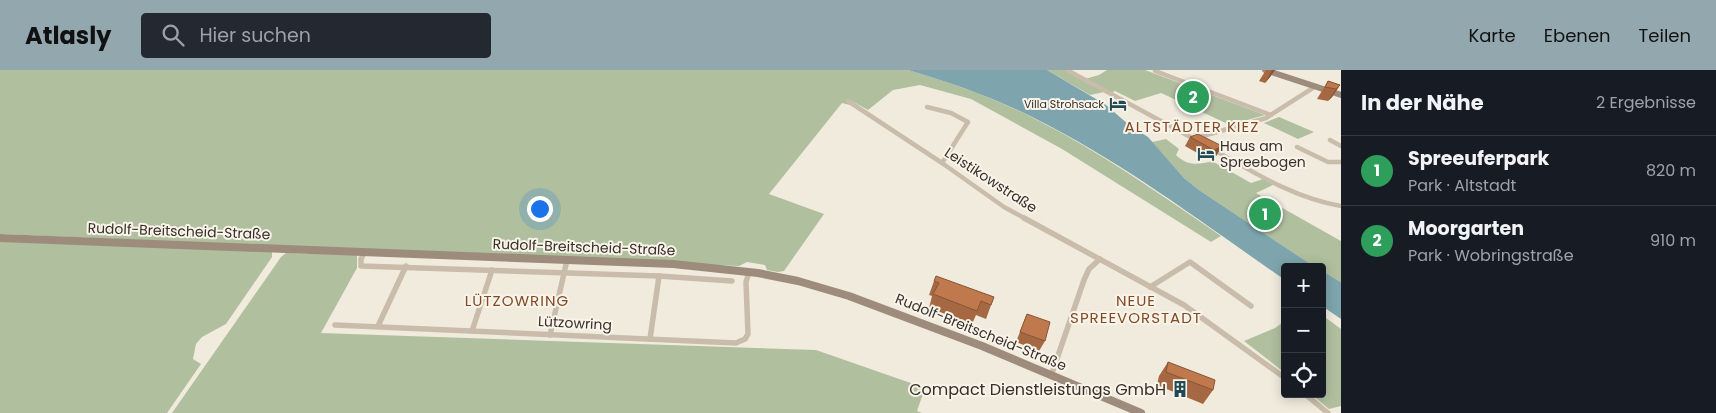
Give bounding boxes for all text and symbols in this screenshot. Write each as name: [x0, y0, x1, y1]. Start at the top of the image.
search box: [141, 13, 491, 58]
text: Atlasly: [25, 19, 111, 52]
icon: search: [159, 21, 187, 49]
text: Hier suchen: [199, 22, 311, 49]
text: Karte: [1468, 23, 1516, 48]
text: Ebenen: [1544, 23, 1611, 48]
text: Teilen: [1639, 23, 1691, 48]
pin: 2: [1177, 78, 1209, 116]
text: In der Nähe: [1361, 88, 1484, 117]
text: 2 Ergebnisse: [1596, 91, 1696, 114]
hotel icon: Villa Strohsack: [1108, 94, 1128, 114]
place label: Villa Strohsack: [1024, 96, 1104, 112]
district label: ALTSTÄDTER KIEZ: [1125, 116, 1259, 137]
place label: Haus am Spreebogen: [1220, 136, 1306, 172]
street label: Leistikowstraße: [941, 142, 1042, 218]
hotel icon: Haus am Spreebogen: [1196, 144, 1216, 164]
text: Spreeuferpark: [1408, 145, 1549, 172]
text: 1: [1374, 159, 1380, 182]
text: 820 m: [1646, 159, 1696, 182]
text: Park · Altstadt: [1408, 174, 1516, 197]
pin: 1: [1249, 195, 1281, 233]
your location: [527, 196, 553, 222]
text: Moorgarten: [1408, 215, 1524, 242]
street label: Rudolf-Breitscheid-Straße: [87, 218, 271, 244]
text: 2: [1372, 229, 1382, 252]
text: 910 m: [1650, 229, 1696, 252]
street label: Rudolf-Breitscheid-Straße: [492, 234, 676, 260]
text: Park · Wobringstraße: [1408, 244, 1574, 267]
map controls: [1281, 263, 1326, 398]
button: +: [1281, 263, 1326, 308]
street label: Rudolf-Breitscheid-Straße: [892, 288, 1070, 376]
district label: LÜTZOWRING: [465, 290, 569, 311]
district label: NEUE SPREEVORSTADT: [1070, 290, 1202, 328]
button: −: [1281, 308, 1326, 353]
street label: Lützowring: [538, 311, 612, 335]
button: locate: [1281, 353, 1326, 398]
place label: Compact Dienstleistungs GmbH: [909, 378, 1166, 401]
building icon: Compact Dienstleistungs GmbH: [1170, 379, 1190, 399]

